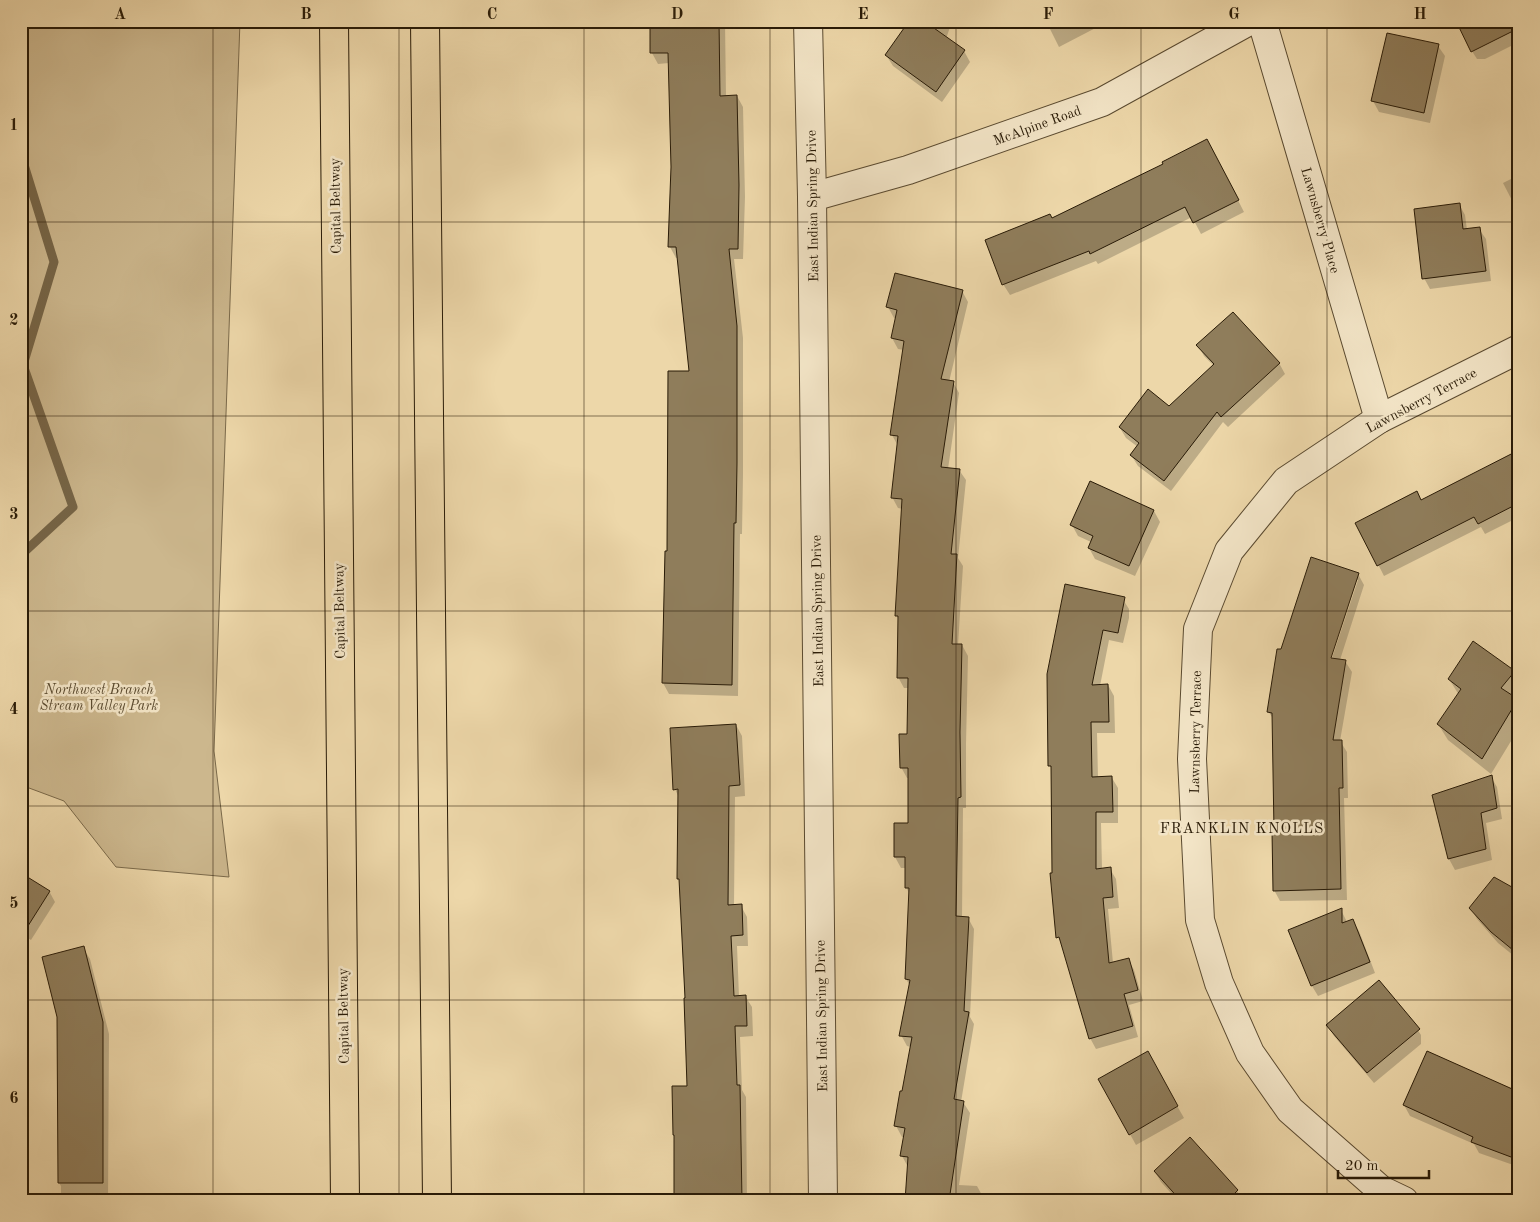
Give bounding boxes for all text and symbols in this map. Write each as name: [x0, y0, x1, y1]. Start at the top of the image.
text: A: [114, 7, 126, 23]
text: B: [300, 7, 312, 23]
text: C: [487, 7, 497, 23]
text: D: [671, 7, 683, 23]
text: E: [857, 7, 869, 23]
text: F: [1043, 7, 1054, 23]
text: G: [1228, 7, 1240, 23]
text: H: [1413, 7, 1427, 23]
street label: McAlpine Road: [992, 104, 1083, 148]
text: 1: [9, 118, 19, 134]
street label: East Indian Spring Drive: [805, 130, 821, 282]
street label: Capital Beltway: [328, 157, 344, 254]
street label: Lawnsberry Place: [1298, 166, 1342, 275]
text: 2: [9, 313, 19, 329]
street label: Lawnsberry Terrace: [1364, 366, 1479, 436]
text: 3: [9, 507, 19, 523]
street label: East Indian Spring Drive: [810, 535, 826, 687]
street label: Capital Beltway: [332, 562, 348, 659]
street label: Lawnsberry Terrace: [1188, 670, 1204, 794]
park label: Northwest Branch Stream Valley Park: [40, 683, 158, 714]
text: 4: [9, 702, 19, 718]
district label: FRANKLIN KNOLLS: [1160, 822, 1324, 837]
text: 5: [9, 896, 19, 912]
street label: East Indian Spring Drive: [814, 940, 830, 1092]
street label: Capital Beltway: [336, 967, 352, 1064]
text: 6: [9, 1091, 19, 1107]
scale bar: [1338, 1147, 1429, 1179]
text: 20 m: [1345, 1159, 1379, 1174]

